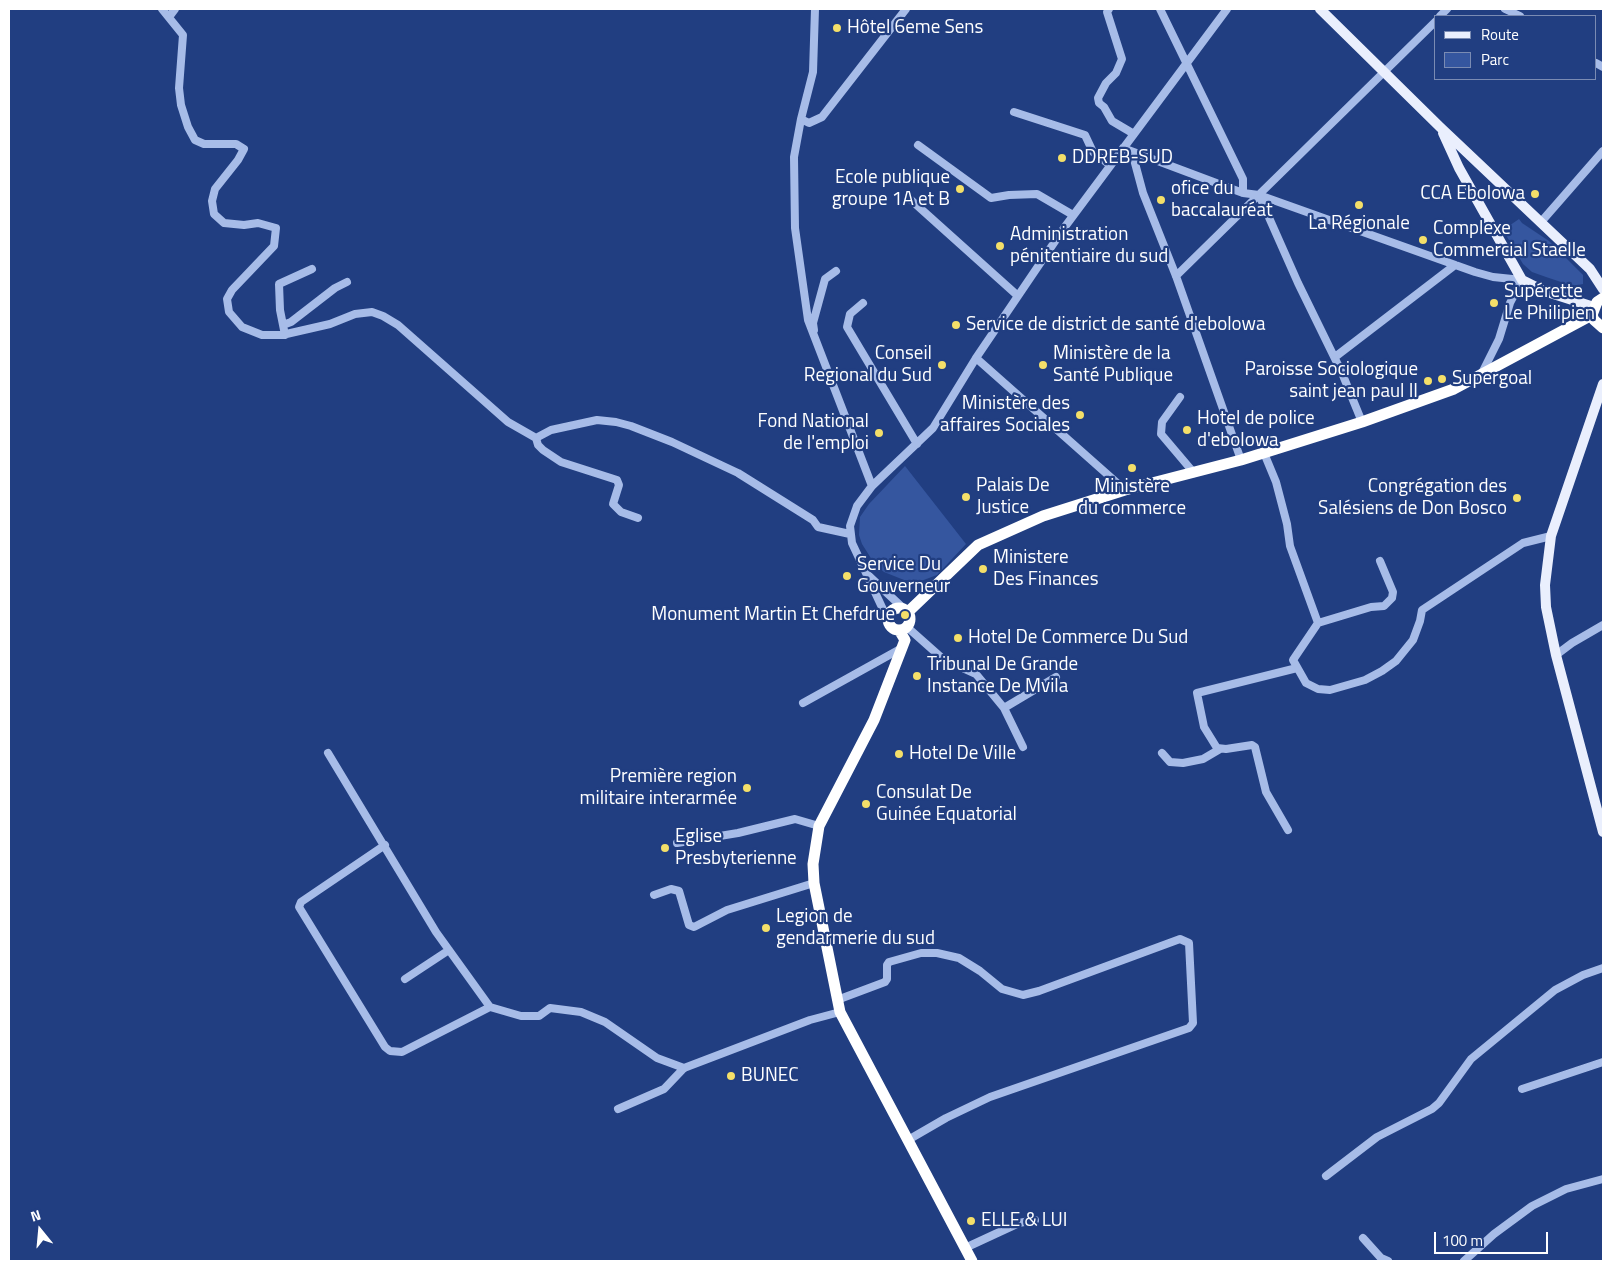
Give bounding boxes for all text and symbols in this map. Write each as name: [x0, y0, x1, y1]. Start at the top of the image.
legend: [1434, 15, 1597, 80]
place label: Hôtel 6eme Sens: [847, 17, 983, 39]
marker: Hôtel 6eme Sens: [831, 22, 843, 34]
text: Route: [1481, 23, 1519, 46]
text: Parc: [1481, 48, 1509, 71]
place label: DDREB-SUD: [1072, 147, 1173, 169]
marker: DDREB-SUD: [1056, 152, 1068, 164]
place label: Ecole publique groupe 1A et B: [832, 167, 950, 211]
place label: ofice du baccalauréat: [1171, 178, 1273, 222]
marker: Ecole publique groupe 1A et B: [954, 183, 966, 195]
place label: CCA Ebolowa: [1420, 183, 1525, 205]
marker: CCA Ebolowa: [1529, 188, 1541, 200]
marker: ofice du baccalauréat: [1155, 194, 1167, 206]
marker: La Régionale: [1353, 199, 1365, 211]
place label: La Régionale: [1308, 213, 1410, 235]
place label: Complexe Commercial Staelle: [1433, 218, 1586, 262]
place label: Administration pénitentiaire du sud: [1010, 224, 1168, 268]
marker: Complexe Commercial Staelle: [1417, 234, 1429, 246]
marker: Administration pénitentiaire du sud: [994, 240, 1006, 252]
place label: Supérette Le Philipien: [1504, 281, 1595, 325]
marker: Supérette Le Philipien: [1488, 297, 1500, 309]
place label: Service de district de santé d'ebolowa: [966, 314, 1265, 336]
marker: Service de district de santé d'ebolowa: [950, 319, 962, 331]
place label: Conseil Regional du Sud: [804, 343, 932, 387]
place label: Ministère de la Santé Publique: [1053, 343, 1173, 387]
marker: Conseil Regional du Sud: [936, 359, 948, 371]
marker: Ministère de la Santé Publique: [1037, 359, 1049, 371]
place label: Paroisse Sociologique saint jean paul II: [1244, 359, 1418, 403]
place label: Supergoal: [1452, 368, 1532, 390]
marker: Supergoal: [1436, 373, 1448, 385]
marker: Paroisse Sociologique saint jean paul II: [1422, 375, 1434, 387]
place label: Ministère des affaires Sociales: [940, 393, 1070, 437]
place label: Hotel de police d'ebolowa: [1197, 408, 1315, 452]
marker: Ministère des affaires Sociales: [1074, 409, 1086, 421]
place label: Fond National de l'emploi: [758, 411, 869, 455]
marker: Hotel de police d'ebolowa: [1181, 424, 1193, 436]
marker: Fond National de l'emploi: [873, 427, 885, 439]
marker: Ministère du commerce: [1126, 462, 1138, 474]
place label: Palais De Justice: [976, 475, 1050, 519]
place label: Ministère du commerce: [1078, 476, 1186, 520]
place label: Congrégation des Salésiens de Don Bosco: [1318, 476, 1507, 520]
marker: Palais De Justice: [960, 491, 972, 503]
marker: Congrégation des Salésiens de Don Bosco: [1511, 492, 1523, 504]
place label: Ministere Des Finances: [993, 547, 1099, 591]
place label: Service Du Gouverneur: [857, 554, 950, 598]
marker: Ministere Des Finances: [977, 563, 989, 575]
marker: Service Du Gouverneur: [841, 570, 853, 582]
place label: Monument Martin Et Chefdrue: [651, 604, 895, 626]
marker: Monument Martin Et Chefdrue: [899, 609, 911, 621]
place label: Hotel De Commerce Du Sud: [968, 627, 1188, 649]
marker: Hotel De Commerce Du Sud: [952, 632, 964, 644]
place label: Tribunal De Grande Instance De Mvila: [927, 654, 1078, 698]
marker: Tribunal De Grande Instance De Mvila: [911, 670, 923, 682]
place label: Hotel De Ville: [909, 743, 1016, 765]
marker: Hotel De Ville: [893, 748, 905, 760]
place label: Première region militaire interarmée: [580, 766, 737, 810]
marker: Première region militaire interarmée: [741, 782, 753, 794]
place label: Consulat De Guinée Equatorial: [876, 782, 1017, 826]
marker: Consulat De Guinée Equatorial: [860, 798, 872, 810]
place label: Eglise Presbyterienne: [675, 826, 797, 870]
marker: Eglise Presbyterienne: [659, 842, 671, 854]
place label: Legion de gendarmerie du sud: [776, 906, 935, 950]
marker: Legion de gendarmerie du sud: [760, 922, 772, 934]
place label: BUNEC: [741, 1065, 798, 1087]
marker: BUNEC: [725, 1070, 737, 1082]
text: N: [28, 1204, 43, 1227]
north arrow: [15, 1205, 65, 1255]
place label: ELLE & LUI: [981, 1210, 1067, 1232]
marker: ELLE & LUI: [965, 1215, 977, 1227]
scale bar: [1437, 1222, 1551, 1254]
text: 100 m: [1442, 1229, 1483, 1252]

